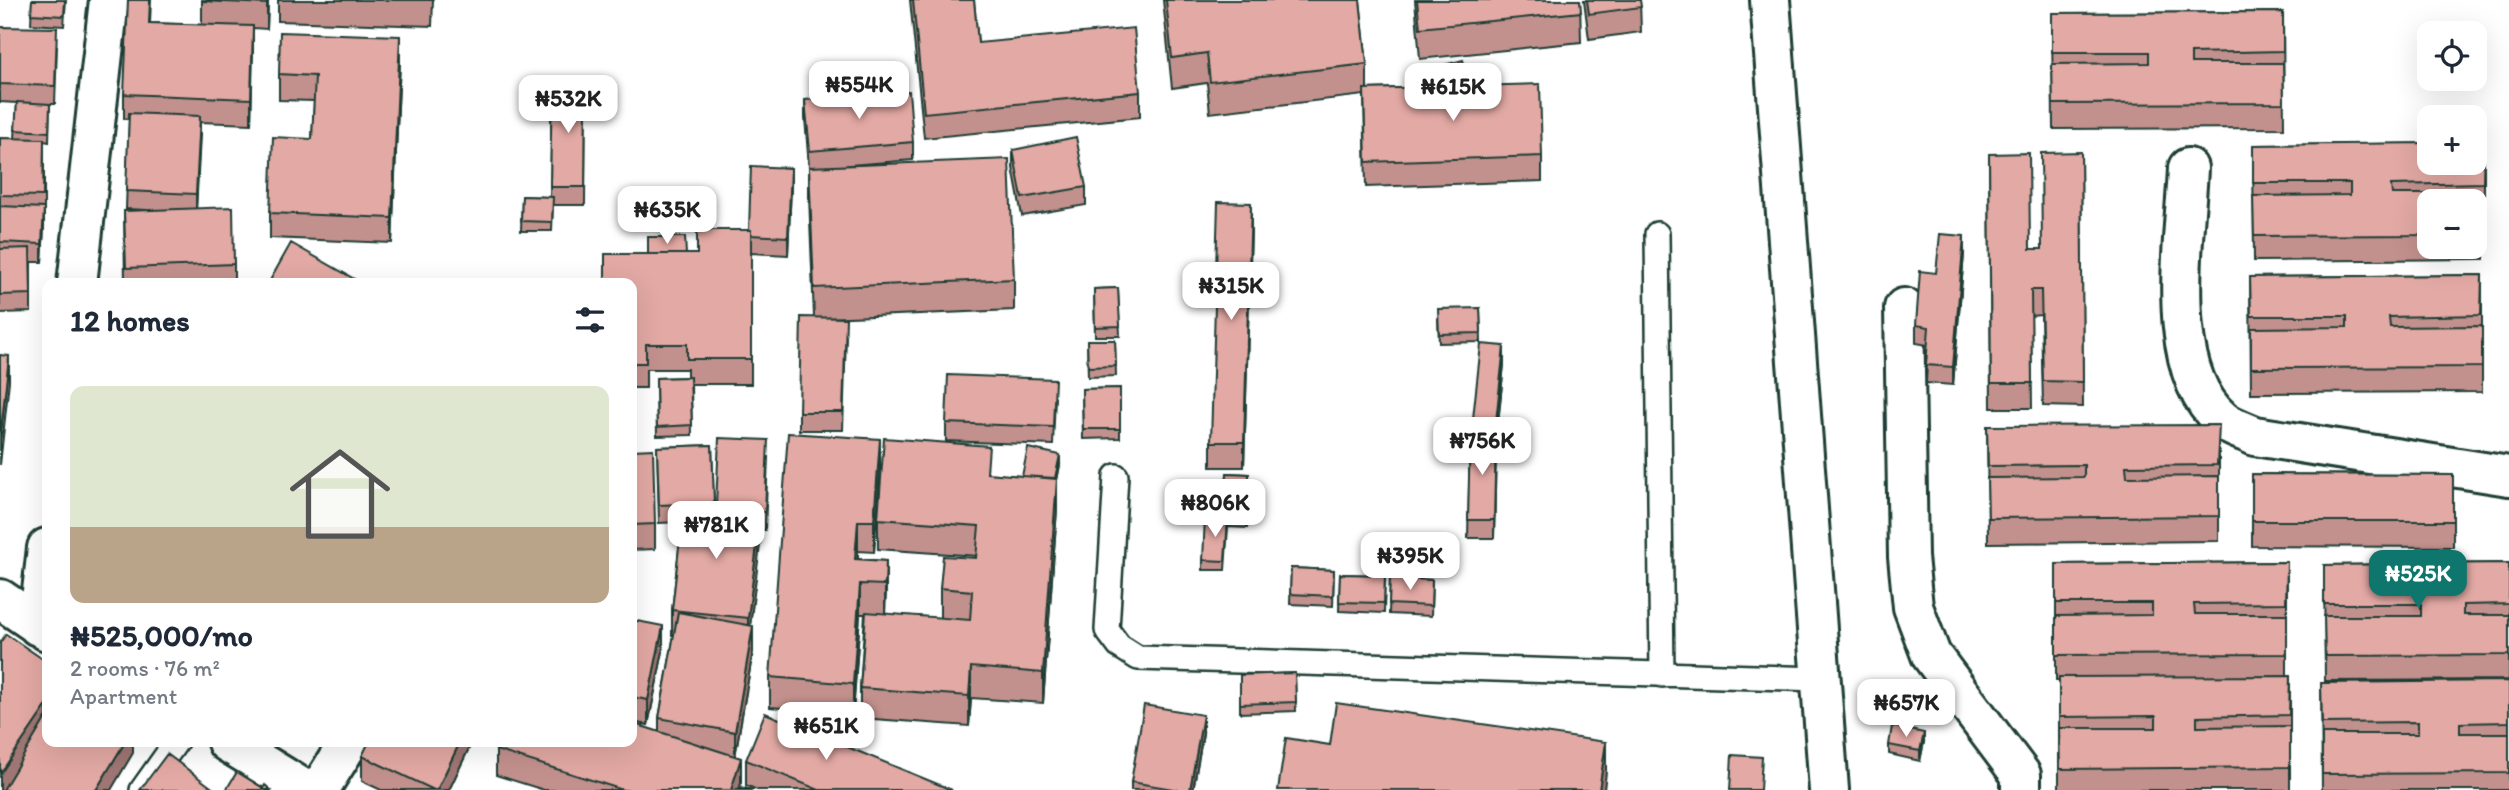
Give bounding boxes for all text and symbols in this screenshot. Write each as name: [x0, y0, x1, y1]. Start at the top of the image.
map controls: [2417, 21, 2487, 259]
button: locate: [2417, 21, 2487, 91]
pin: ₦554K: [810, 61, 908, 121]
pin: ₦615K: [1404, 64, 1502, 123]
text: ₦554K: [825, 70, 893, 98]
text: ₦615K: [1421, 72, 1485, 100]
pin: ₦532K: [519, 76, 617, 135]
text: ₦532K: [535, 84, 601, 112]
button: +: [2417, 105, 2487, 175]
pin: ₦635K: [618, 187, 716, 246]
button: −: [2417, 189, 2487, 259]
text: ₦635K: [634, 195, 700, 223]
pin: ₦315K: [1182, 262, 1280, 322]
text: ₦315K: [1198, 271, 1264, 299]
icon: filters: [571, 301, 609, 339]
text: 12 homes: [70, 302, 190, 339]
pin: ₦756K: [1433, 418, 1531, 477]
text: ₦756K: [1449, 426, 1515, 454]
icon: home: [277, 431, 403, 557]
pin: ₦806K: [1166, 480, 1264, 539]
text: ₦806K: [1181, 488, 1249, 516]
pin: ₦781K: [667, 502, 765, 561]
text: ₦781K: [684, 510, 748, 538]
pin: ₦395K: [1361, 532, 1459, 592]
text: ₦395K: [1377, 541, 1443, 569]
pin: ₦525K: [2369, 550, 2467, 610]
text: ₦525K: [2385, 559, 2451, 587]
text: ₦525,000/mo: [70, 617, 253, 654]
text: 2 rooms · 76 m²: [70, 654, 220, 682]
pin: ₦657K: [1857, 680, 1955, 739]
text: Apartment: [70, 682, 177, 710]
text: ₦657K: [1873, 688, 1939, 716]
pin: ₦651K: [777, 702, 875, 762]
text: ₦651K: [794, 711, 858, 739]

